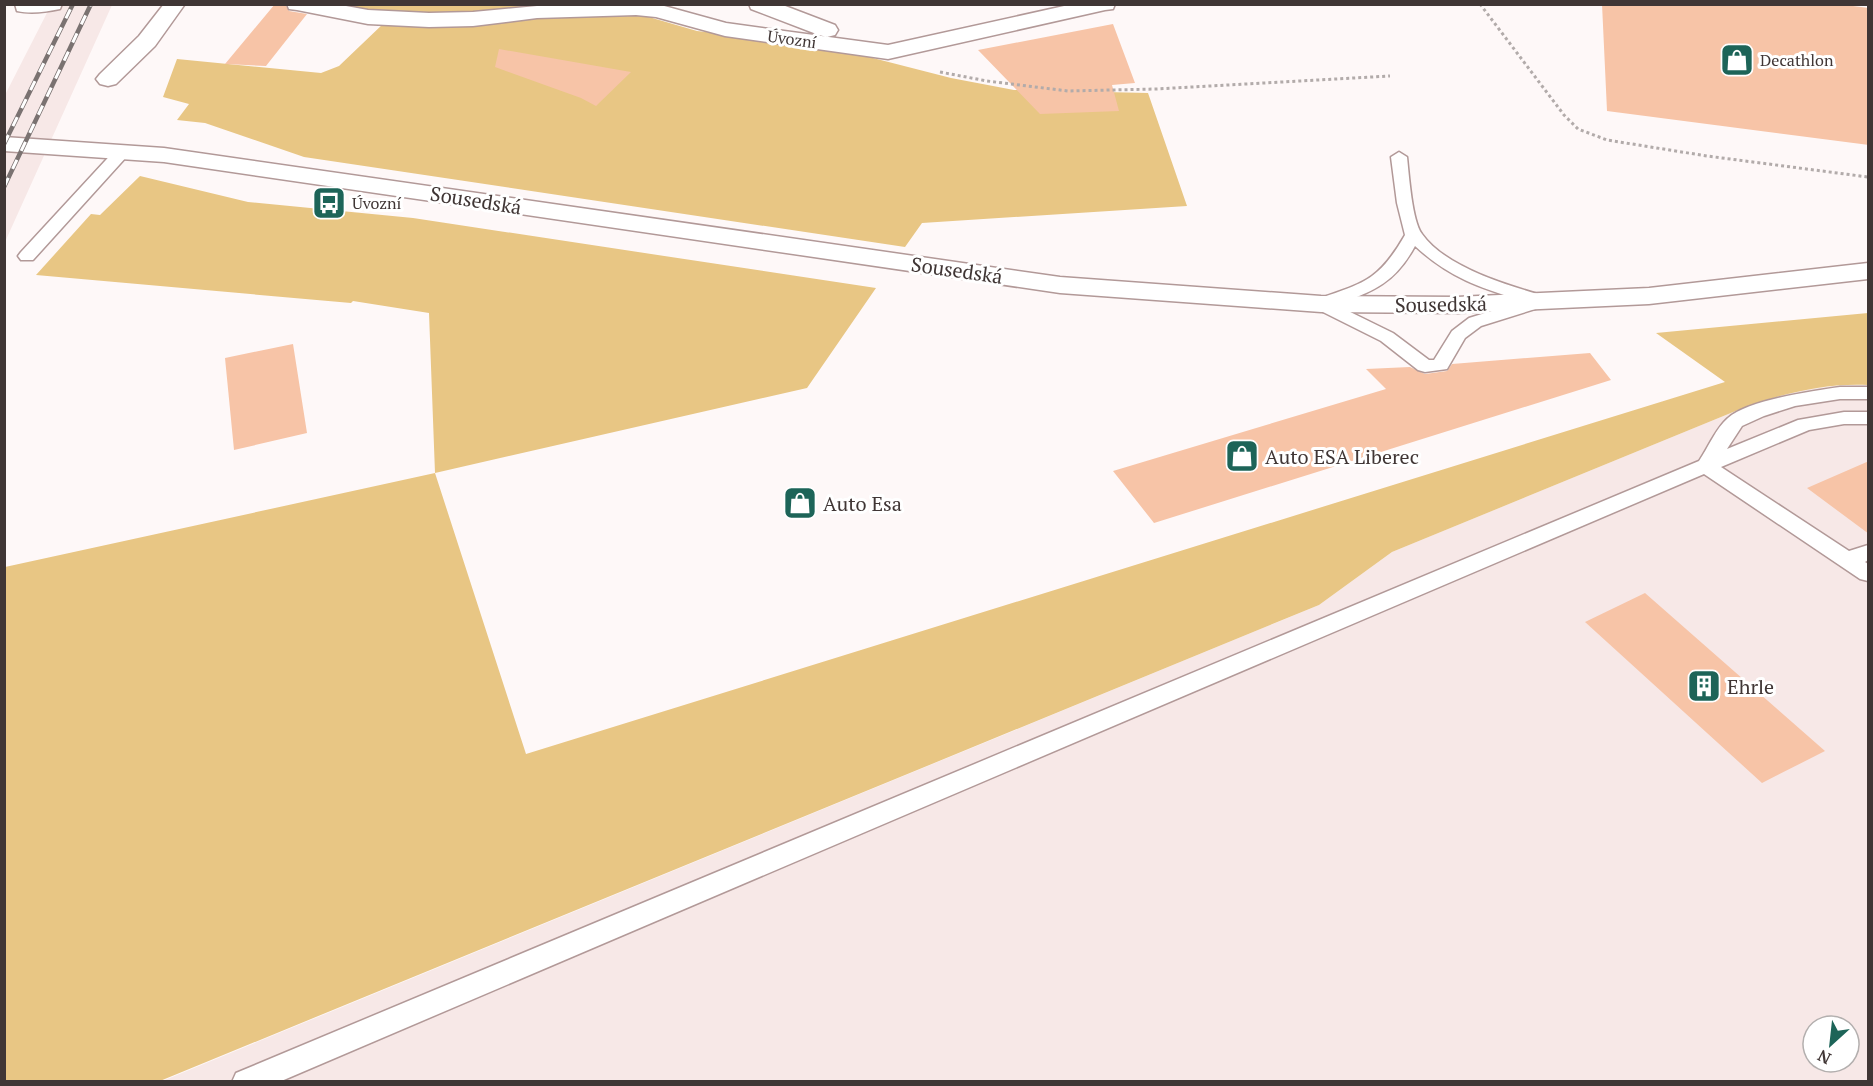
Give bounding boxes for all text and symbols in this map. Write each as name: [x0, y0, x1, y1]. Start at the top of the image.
street label: Úvozní: [766, 25, 818, 53]
shop icon: Decathlon: [1719, 42, 1755, 78]
place label: Decathlon: [1760, 49, 1834, 71]
street label: Sousedská: [428, 179, 524, 221]
bus stop icon: Úvozní: [311, 185, 347, 221]
place label: Úvozní: [352, 192, 402, 214]
street label: Sousedská: [909, 250, 1005, 290]
street label: Sousedská: [1395, 290, 1487, 318]
shop icon: Auto ESA Liberec: [1224, 438, 1260, 474]
place label: Auto ESA Liberec: [1265, 443, 1419, 470]
shop icon: Auto Esa: [782, 485, 818, 521]
place label: Auto Esa: [823, 490, 902, 517]
building icon: Ehrle: [1686, 668, 1722, 704]
place label: Ehrle: [1727, 673, 1774, 700]
north arrow: [1801, 1014, 1861, 1074]
text: N: [1814, 1045, 1835, 1070]

